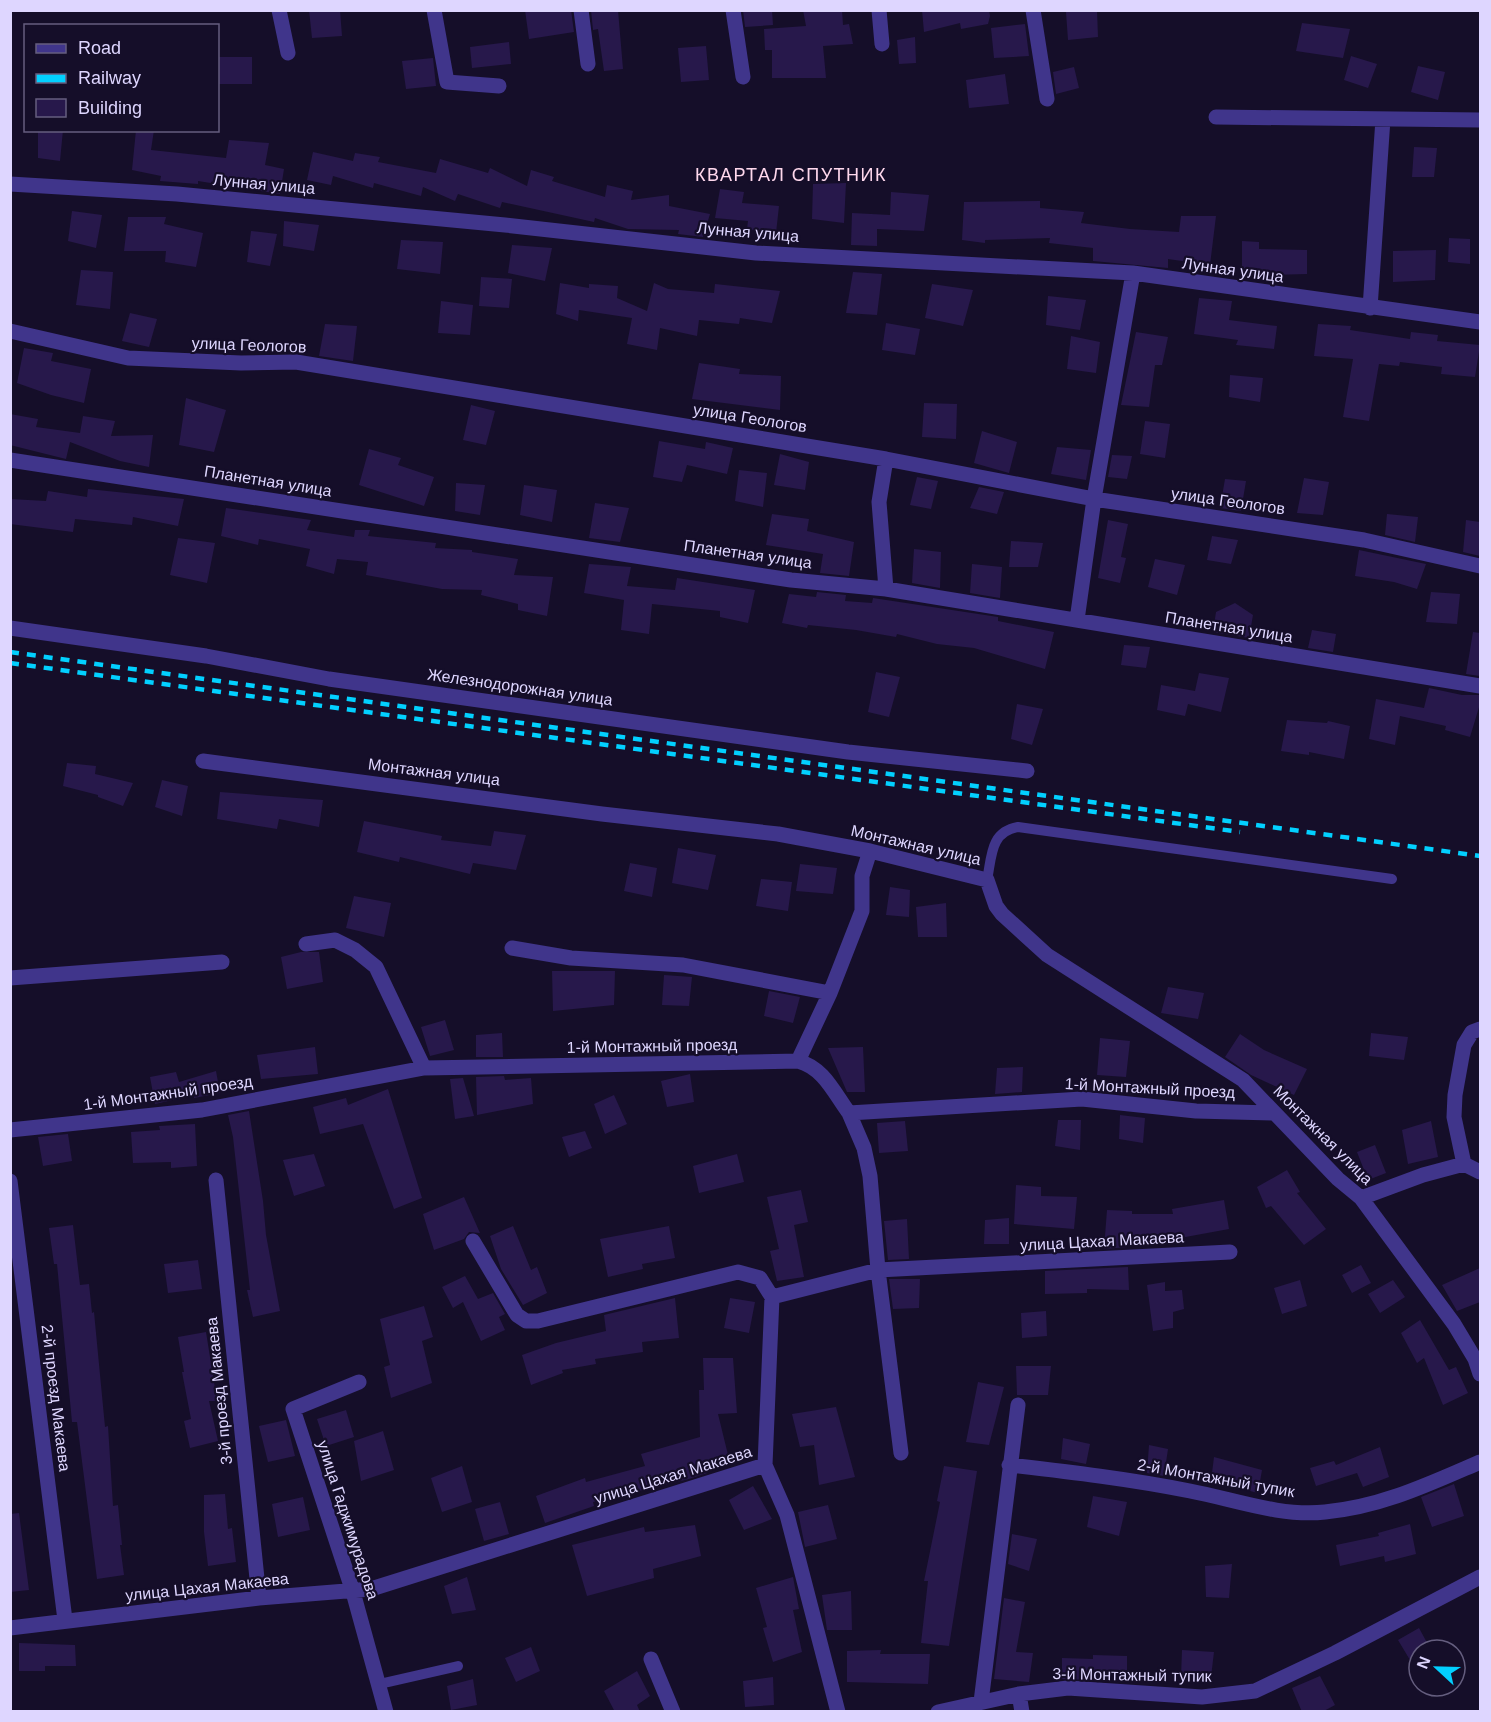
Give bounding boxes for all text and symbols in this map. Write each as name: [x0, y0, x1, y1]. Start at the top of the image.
legend: [24, 24, 219, 132]
text: Road: [78, 38, 121, 58]
text: Railway: [78, 68, 141, 88]
text: Building: [78, 98, 142, 118]
district label: КВАРТАЛ СПУТНИК: [695, 165, 887, 185]
street label: Лунная улица: [212, 171, 316, 197]
street label: Лунная улица: [696, 219, 800, 245]
street label: Лунная улица: [1181, 254, 1285, 286]
street label: улица Геологов: [191, 335, 307, 355]
street label: улица Геологов: [692, 401, 808, 435]
street label: Планетная улица: [203, 463, 333, 500]
street label: улица Геологов: [1170, 485, 1286, 517]
street label: Планетная улица: [683, 537, 813, 571]
street label: Планетная улица: [1164, 609, 1294, 646]
street label: Железнодорожная улица: [426, 666, 614, 708]
street label: Монтажная улица: [367, 755, 501, 789]
street label: Монтажная улица: [849, 822, 983, 868]
street label: 1-й Монтажный проезд: [567, 1036, 738, 1056]
street label: 1-й Монтажный проезд: [82, 1073, 254, 1113]
street label: 1-й Монтажный проезд: [1064, 1075, 1236, 1101]
street label: Монтажная улица: [1270, 1082, 1376, 1188]
street label: улица Цахая Макаева: [1020, 1228, 1184, 1254]
street label: 3-й проезд Макаева: [203, 1316, 235, 1466]
street label: 2-й проезд Макаева: [39, 1323, 73, 1473]
street label: улица Гаджимурадова: [314, 1438, 382, 1602]
street label: улица Цахая Макаева: [592, 1443, 754, 1507]
street label: 2-й Монтажный тупик: [1136, 1456, 1297, 1500]
street label: улица Цахая Макаева: [124, 1570, 290, 1604]
north arrow: [1407, 1638, 1467, 1698]
text: N: [1414, 1654, 1434, 1671]
street label: 3-й Монтажный тупик: [1052, 1665, 1213, 1685]

